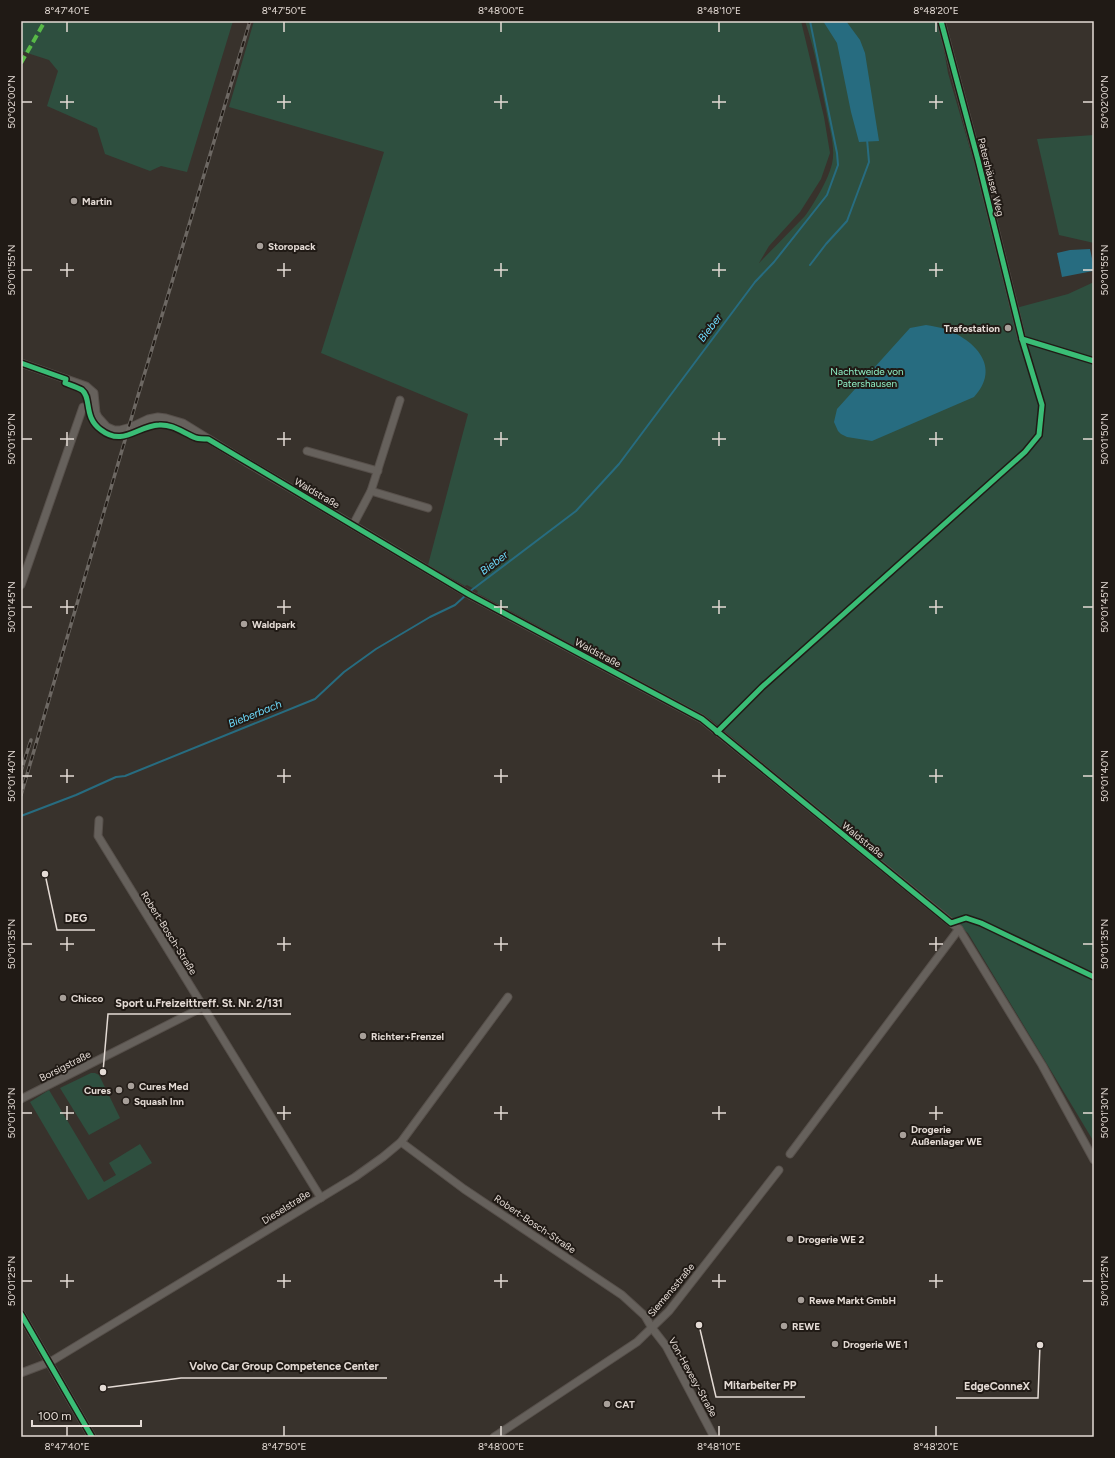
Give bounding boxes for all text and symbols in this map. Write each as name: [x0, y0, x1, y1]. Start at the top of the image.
text: 8°47'40"E: [44, 4, 90, 17]
text: 8°47'50"E: [262, 4, 306, 17]
text: 8°48'00"E: [478, 4, 524, 17]
text: 8°48'10"E: [697, 4, 741, 17]
text: 8°48'20"E: [913, 4, 959, 17]
text: 50°02'00"N: [5, 75, 18, 129]
text: 50°02'00"N: [1098, 75, 1111, 129]
street label: Patershäuser Weg: [975, 136, 1007, 218]
place label: Martin: [82, 195, 112, 208]
marker: Martin: [69, 196, 79, 206]
place label: Storopack: [268, 240, 316, 253]
marker: Storopack: [255, 241, 265, 251]
text: 50°01'55"N: [5, 245, 18, 295]
text: 50°01'55"N: [1098, 245, 1111, 295]
water label: Bieber: [695, 310, 725, 345]
place label: Trafostation: [944, 322, 1000, 335]
marker: Trafostation: [1003, 323, 1013, 333]
park label: Nachtweide von Patershausen: [830, 365, 904, 390]
text: 50°01'50"N: [5, 413, 18, 465]
text: 50°01'50"N: [1098, 413, 1111, 465]
street label: Waldstraße: [292, 475, 343, 511]
water label: Bieber: [477, 548, 512, 578]
text: 50°01'45"N: [5, 581, 18, 633]
text: 50°01'45"N: [1098, 581, 1111, 633]
place label: Waldpark: [252, 618, 296, 631]
marker: Waldpark: [239, 619, 249, 629]
street label: Waldstraße: [573, 635, 624, 671]
water label: Bieberbach: [226, 697, 284, 731]
text: 50°01'40"N: [5, 750, 18, 802]
text: 50°01'40"N: [1098, 750, 1111, 802]
street label: Waldstraße: [839, 819, 887, 861]
street label: Robert-Bosch-Straße: [138, 889, 200, 978]
callout: DEG: [57, 907, 95, 930]
text: DEG: [65, 912, 87, 925]
text: 50°01'35"N: [5, 919, 18, 969]
text: 50°01'35"N: [1098, 919, 1111, 969]
callout: Sport u.Freizeittreff. St. Nr. 2/131: [108, 991, 291, 1014]
place label: Chicco: [71, 992, 103, 1005]
marker: Chicco: [58, 993, 68, 1003]
text: Sport u.Freizeittreff. St. Nr. 2/131: [115, 997, 283, 1010]
place label: Richter+Frenzel: [371, 1030, 444, 1043]
marker: Richter+Frenzel: [358, 1031, 368, 1041]
street label: Borsigstraße: [37, 1047, 93, 1085]
place label: Cures Med: [139, 1080, 188, 1093]
marker: Cures Med: [126, 1081, 136, 1091]
place label: Cures: [84, 1084, 111, 1097]
marker: Cures: [114, 1085, 124, 1095]
text: 50°01'30"N: [5, 1087, 18, 1139]
text: 50°01'30"N: [1098, 1087, 1111, 1139]
place label: Squash Inn: [134, 1095, 184, 1108]
marker: Squash Inn: [121, 1096, 131, 1106]
place label: Drogerie Außenlager WE: [911, 1123, 982, 1148]
marker: Drogerie Außenlager WE: [898, 1130, 908, 1140]
street label: Dieselstraße: [259, 1187, 313, 1227]
street label: Robert-Bosch-Straße: [492, 1192, 579, 1257]
place label: Drogerie WE 2: [798, 1233, 865, 1246]
marker: Drogerie WE 2: [785, 1234, 795, 1244]
text: 50°01'25"N: [5, 1256, 18, 1306]
text: 50°01'25"N: [1098, 1256, 1111, 1306]
street label: Siemensstraße: [645, 1260, 698, 1320]
place label: Rewe Markt GmbH: [809, 1294, 896, 1307]
marker: Rewe Markt GmbH: [796, 1295, 806, 1305]
place label: REWE: [792, 1320, 820, 1333]
marker: REWE: [779, 1321, 789, 1331]
street label: Von-Hevesy-Straße: [666, 1335, 721, 1420]
place label: Drogerie WE 1: [843, 1338, 908, 1351]
marker: Drogerie WE 1: [830, 1339, 840, 1349]
callout: Volvo Car Group Competence Center: [181, 1355, 387, 1378]
text: Volvo Car Group Competence Center: [189, 1360, 379, 1373]
callout: Mitarbeiter PP: [716, 1374, 805, 1397]
callout: EdgeConneX: [956, 1375, 1038, 1398]
text: Mitarbeiter PP: [724, 1379, 797, 1392]
text: EdgeConneX: [964, 1380, 1031, 1393]
place label: CAT: [615, 1398, 635, 1411]
marker: CAT: [602, 1399, 612, 1409]
scale bar: [32, 1402, 141, 1428]
text: 100 m: [38, 1409, 72, 1423]
text: 8°47'40"E: [44, 1440, 90, 1453]
text: 8°47'50"E: [262, 1440, 306, 1453]
text: 8°48'00"E: [478, 1440, 524, 1453]
text: 8°48'10"E: [697, 1440, 741, 1453]
text: 8°48'20"E: [913, 1440, 959, 1453]

